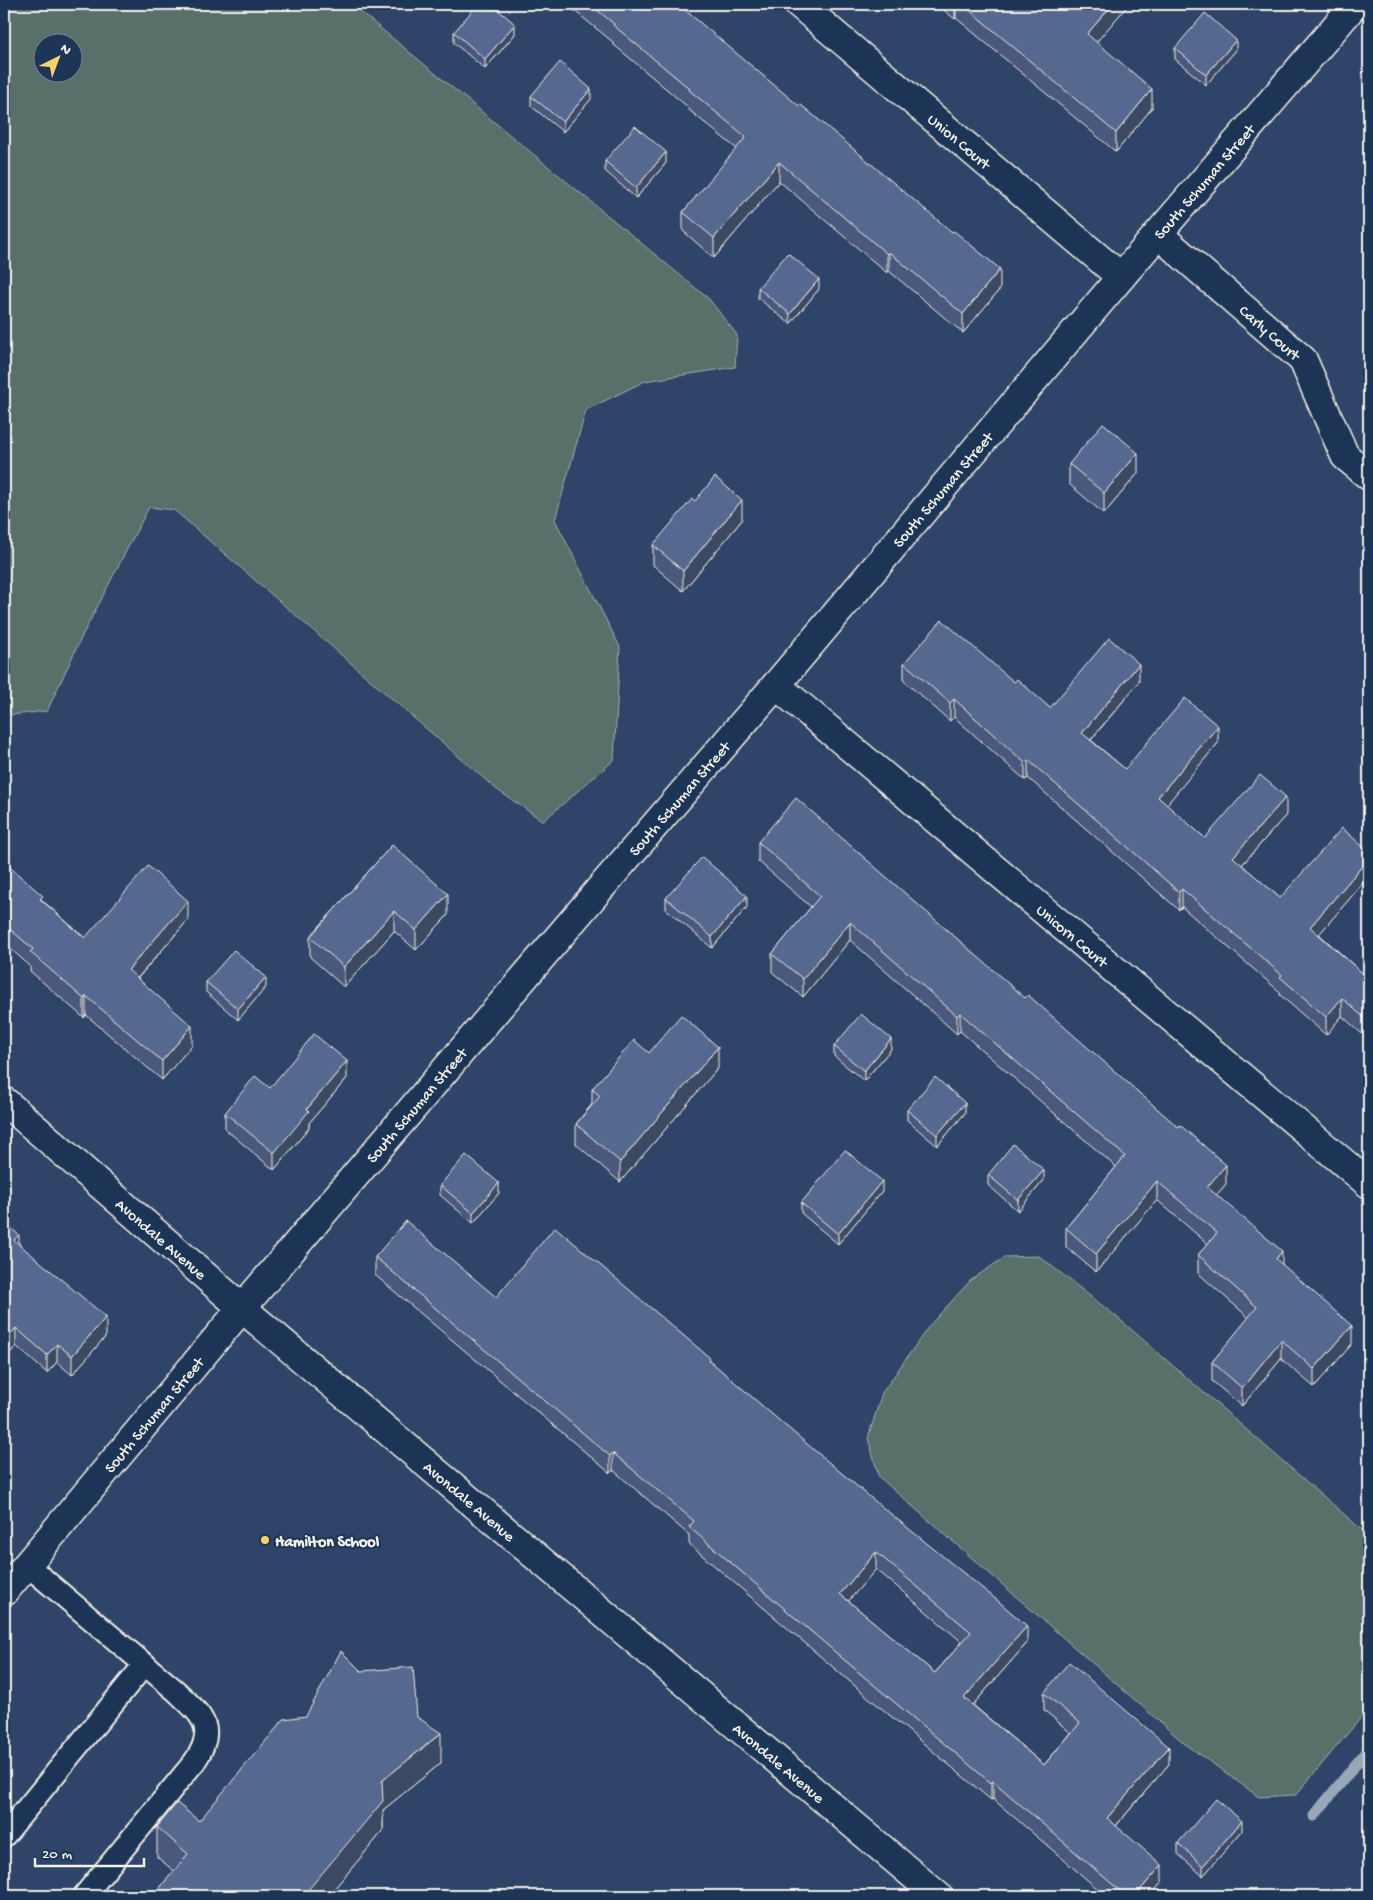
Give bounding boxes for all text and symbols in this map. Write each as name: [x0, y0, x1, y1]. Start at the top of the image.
north arrow: [32, 32, 82, 82]
text: N: [56, 41, 74, 60]
street label: Union Court: [922, 111, 994, 176]
street label: South Schuman Street: [1151, 121, 1262, 245]
street label: Carly Court: [1234, 303, 1304, 367]
street label: South Schuman Street: [890, 428, 1000, 553]
street label: South Schuman Street: [626, 738, 737, 861]
street label: Unicorn Court: [1031, 902, 1111, 974]
street label: South Schuman Street: [364, 1044, 474, 1168]
street label: Avondale Avenue: [110, 1196, 209, 1286]
street label: South Schuman Street: [102, 1353, 211, 1478]
street label: Avondale Avenue: [418, 1459, 518, 1548]
marker: Hamilton School: [259, 1534, 271, 1546]
place label: Hamilton School: [275, 1534, 380, 1553]
street label: Avondale Avenue: [727, 1721, 828, 1809]
scale bar: [35, 1835, 144, 1867]
text: 20 m: [42, 1846, 72, 1864]

